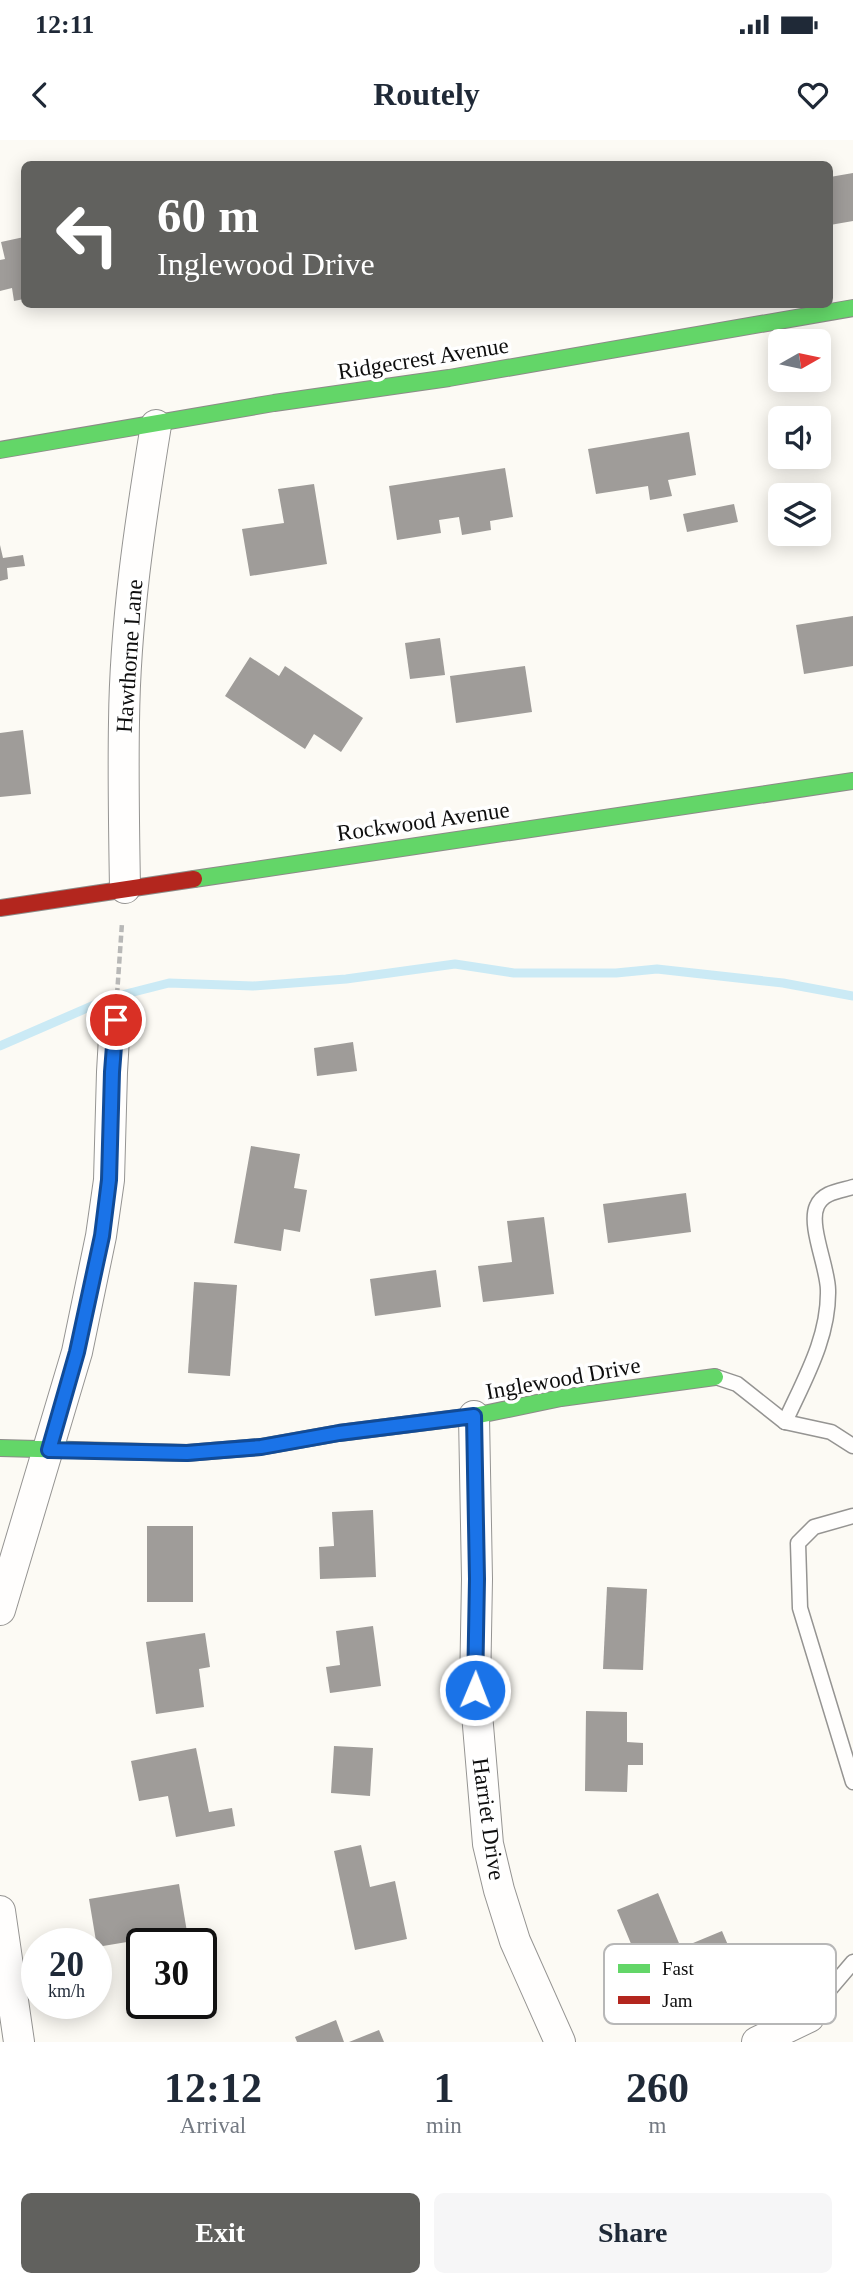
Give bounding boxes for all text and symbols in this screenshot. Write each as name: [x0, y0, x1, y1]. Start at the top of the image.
text: 12:11: [35, 10, 94, 39]
icon: back: [21, 76, 59, 114]
text: Routely: [373, 76, 480, 112]
icon: heart: [794, 76, 832, 114]
text: 60 m: [157, 188, 259, 243]
icon: left: [42, 189, 133, 280]
text: Inglewood Drive: [157, 246, 375, 282]
north arrow: [768, 329, 831, 392]
map controls: [768, 329, 831, 546]
street label: Ridgecrest Avenue: [336, 333, 510, 384]
button: sound: [768, 406, 831, 469]
button: layers: [768, 483, 831, 546]
street label: Hawthorne Lane: [112, 578, 147, 734]
street label: Rockwood Avenue: [335, 797, 511, 846]
pin: [86, 990, 146, 1050]
icon: arrive: [97, 1001, 135, 1039]
street label: Inglewood Drive: [484, 1353, 642, 1404]
position arrow: [438, 1653, 512, 1727]
street label: Harriet Drive: [468, 1756, 509, 1882]
speed limit sign: 30: [126, 1928, 217, 2019]
legend: [604, 1944, 836, 2024]
text: 20: [49, 1945, 84, 1984]
text: Fast: [662, 1958, 694, 1979]
text: km/h: [48, 1981, 85, 2001]
text: Jam: [662, 1990, 693, 2011]
text: 12:12: [164, 2065, 262, 2111]
text: 1: [433, 2065, 454, 2111]
text: 260: [626, 2065, 689, 2111]
text: Arrival: [180, 2113, 246, 2138]
text: min: [426, 2113, 462, 2138]
text: m: [648, 2113, 666, 2138]
button: Exit: [21, 2193, 420, 2273]
button: Share: [434, 2193, 832, 2273]

